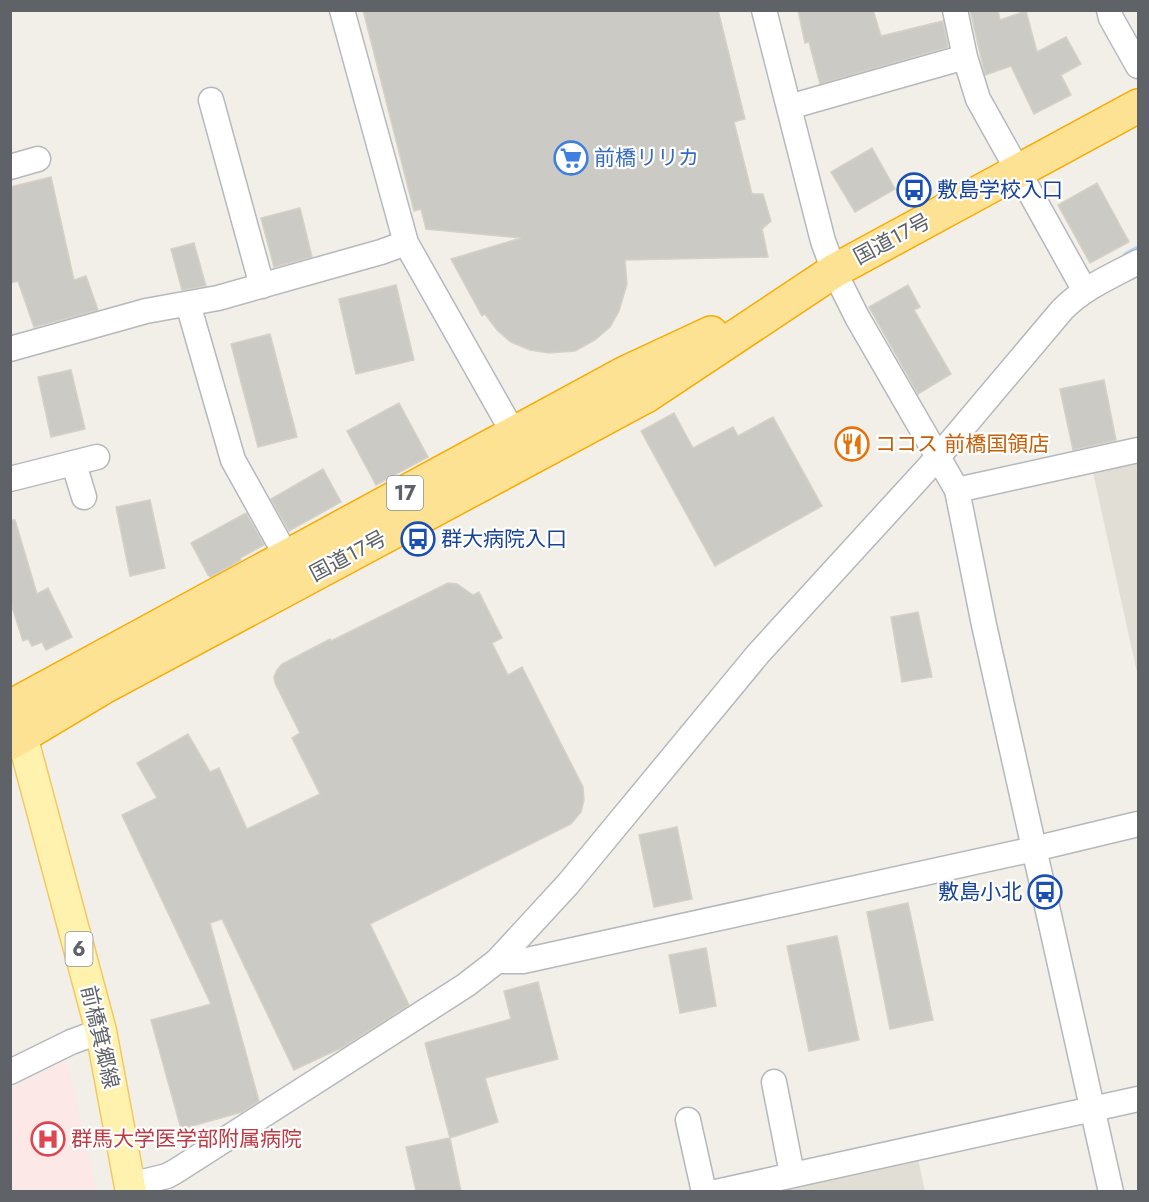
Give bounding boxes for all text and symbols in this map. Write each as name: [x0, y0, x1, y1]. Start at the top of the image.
supermarket icon: 前橋リリカ: [553, 140, 589, 176]
place label: 前橋リリカ: [594, 143, 699, 173]
bus stop icon: 敷島学校入口: [896, 172, 932, 208]
place label: 敷島学校入口: [937, 175, 1063, 205]
street label: 国道17号: [848, 206, 936, 272]
restaurant icon: ココス 前橋国領店: [834, 426, 870, 462]
place label: ココス 前橋国領店: [875, 429, 1049, 459]
road number: 17: [387, 476, 423, 510]
bus stop icon: 群大病院入口: [400, 521, 436, 557]
street label: 国道17号: [304, 523, 392, 589]
place label: 群大病院入口: [441, 524, 567, 554]
bus stop icon: 敷島小北: [1027, 874, 1063, 910]
place label: 敷島小北: [938, 877, 1022, 907]
road number: 6: [66, 932, 92, 966]
street label: 前橋箕郷線: [74, 982, 126, 1092]
hospital icon: 群馬大学医学部附属病院: [30, 1121, 66, 1157]
place label: 群馬大学医学部附属病院: [71, 1124, 302, 1154]

